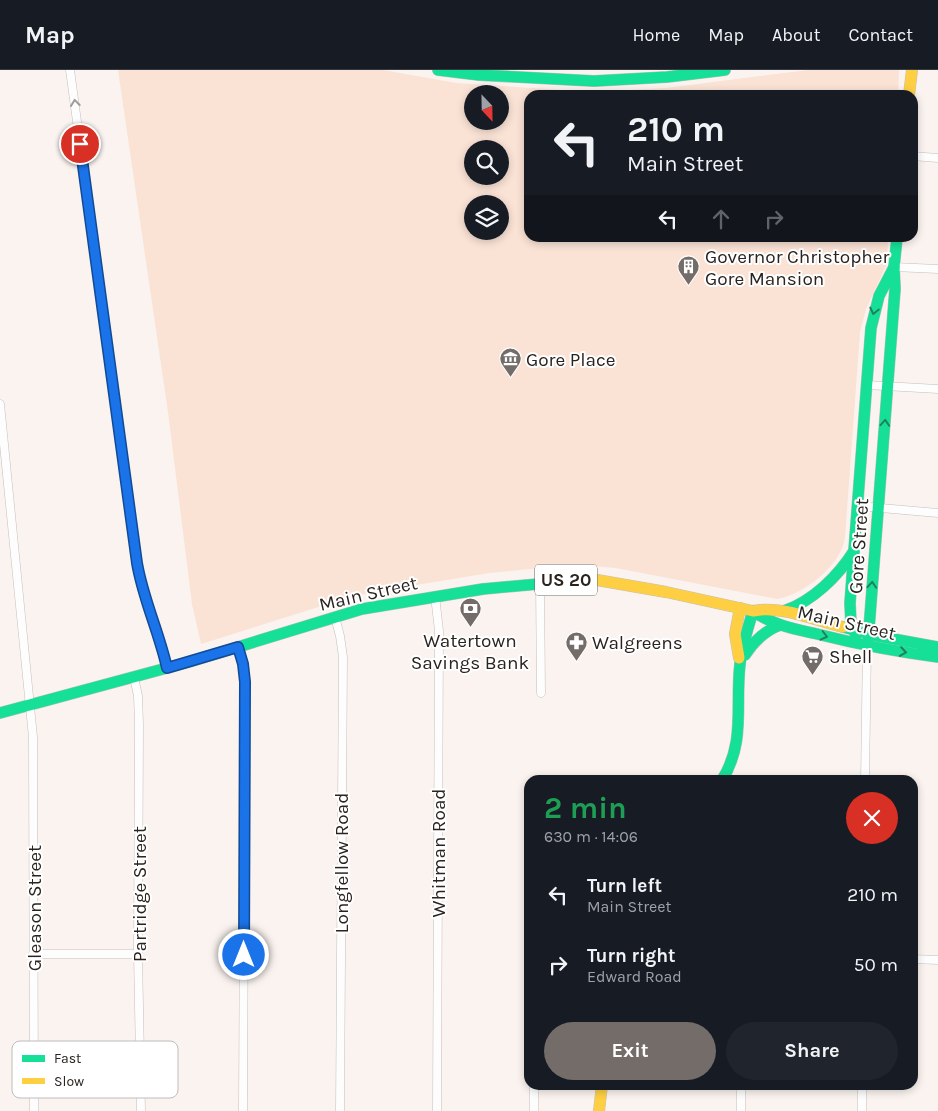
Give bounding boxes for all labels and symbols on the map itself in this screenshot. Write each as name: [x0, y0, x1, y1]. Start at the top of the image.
north arrow: [464, 85, 509, 130]
one-way arrow: [70, 99, 81, 107]
pin: [59, 123, 101, 165]
place label: Governor Christopher Gore Mansion: [705, 246, 890, 290]
building icon: Governor Christopher Gore Mansion: [677, 255, 701, 286]
one-way arrow: [869, 307, 880, 316]
museum icon: Gore Place: [498, 347, 522, 378]
place label: Gore Place: [526, 349, 616, 371]
one-way arrow: [879, 419, 890, 427]
street label: Gore Street: [845, 497, 873, 595]
road number: US 20: [535, 564, 597, 596]
street label: Main Street: [317, 572, 420, 616]
one-way arrow: [866, 581, 877, 589]
bank icon: Watertown Savings Bank: [458, 597, 482, 628]
street label: Main Street: [795, 601, 898, 645]
place label: Watertown Savings Bank: [411, 630, 529, 674]
pharmacy icon: Walgreens: [564, 630, 588, 661]
one-way arrow: [819, 630, 828, 641]
place label: Walgreens: [592, 632, 683, 654]
supermarket icon: Shell: [801, 644, 825, 675]
place label: Shell: [829, 646, 872, 668]
one-way arrow: [898, 647, 907, 657]
street label: Whitman Road: [428, 788, 450, 918]
street label: Longfellow Road: [331, 793, 353, 933]
street label: Partridge Street: [129, 826, 151, 962]
street label: Gleason Street: [24, 845, 46, 971]
position arrow: [217, 928, 269, 980]
legend: [12, 1041, 178, 1098]
text: Fast: [54, 1050, 81, 1067]
text: Slow: [54, 1073, 84, 1090]

